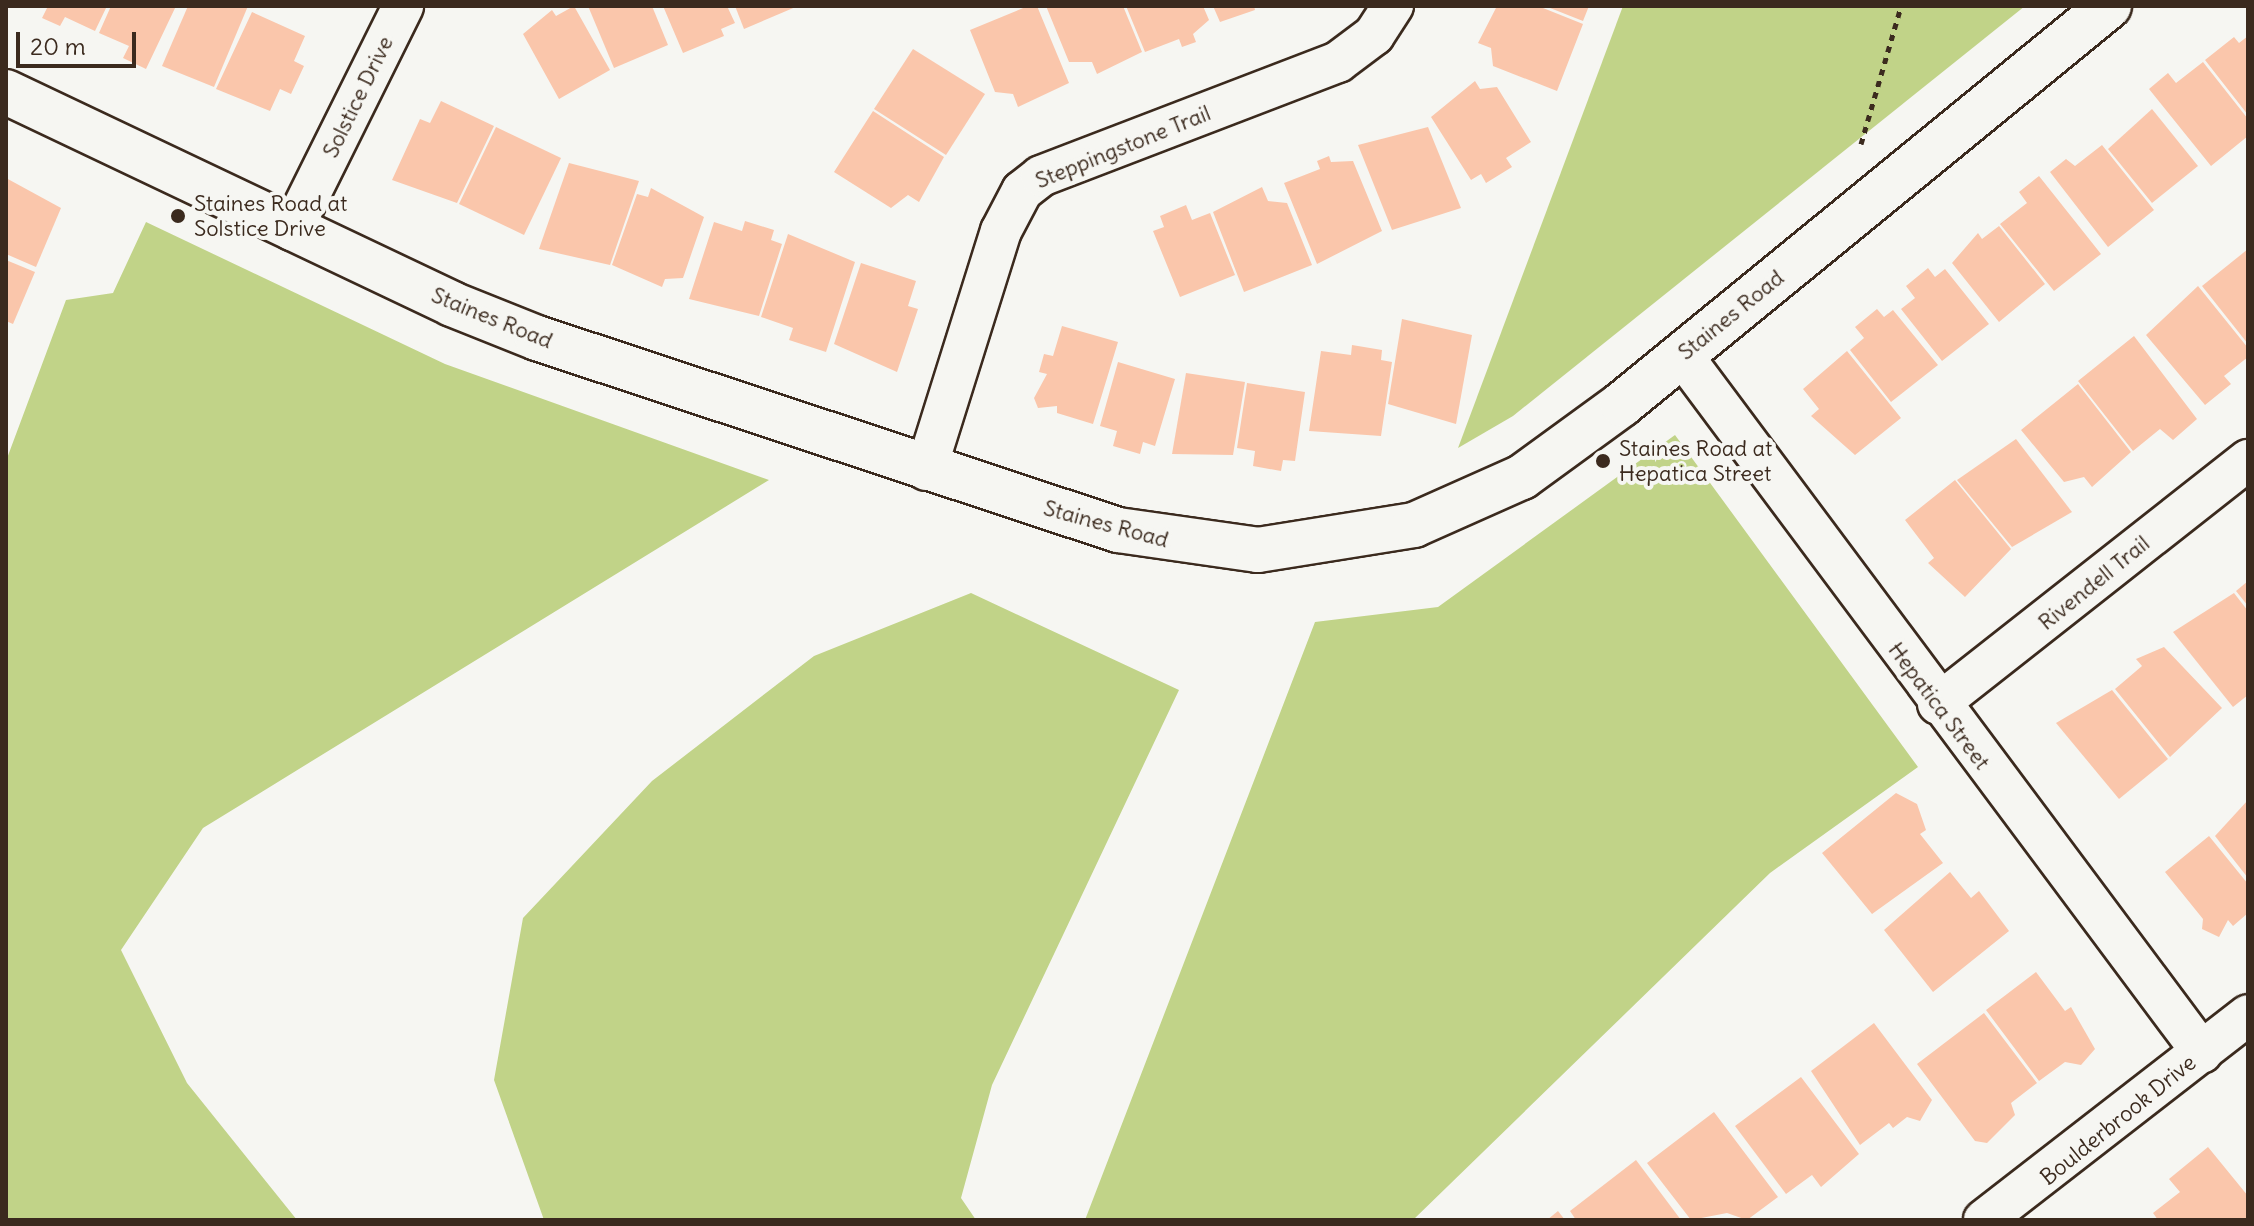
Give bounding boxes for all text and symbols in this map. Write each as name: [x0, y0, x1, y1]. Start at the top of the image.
scale bar: [20, 16, 140, 66]
text: 20 m: [30, 31, 86, 61]
street label: Solstice Drive: [317, 32, 399, 162]
street label: Steppingstone Trail: [1032, 100, 1214, 194]
place label: Staines Road at Solstice Drive: [194, 190, 347, 242]
marker: Staines Road at Solstice Drive: [169, 207, 187, 225]
street label: Staines Road: [1673, 264, 1789, 366]
street label: Staines Road: [428, 282, 556, 354]
place label: Staines Road at Hepatica Street: [1619, 435, 1772, 486]
marker: Staines Road at Hepatica Street: [1594, 452, 1612, 470]
street label: Staines Road: [1041, 495, 1171, 553]
street label: Rivendell Trail: [2033, 530, 2155, 636]
street label: Hepatica Street: [1883, 637, 1995, 775]
street label: Boulderbrook Drive: [2035, 1049, 2201, 1191]

